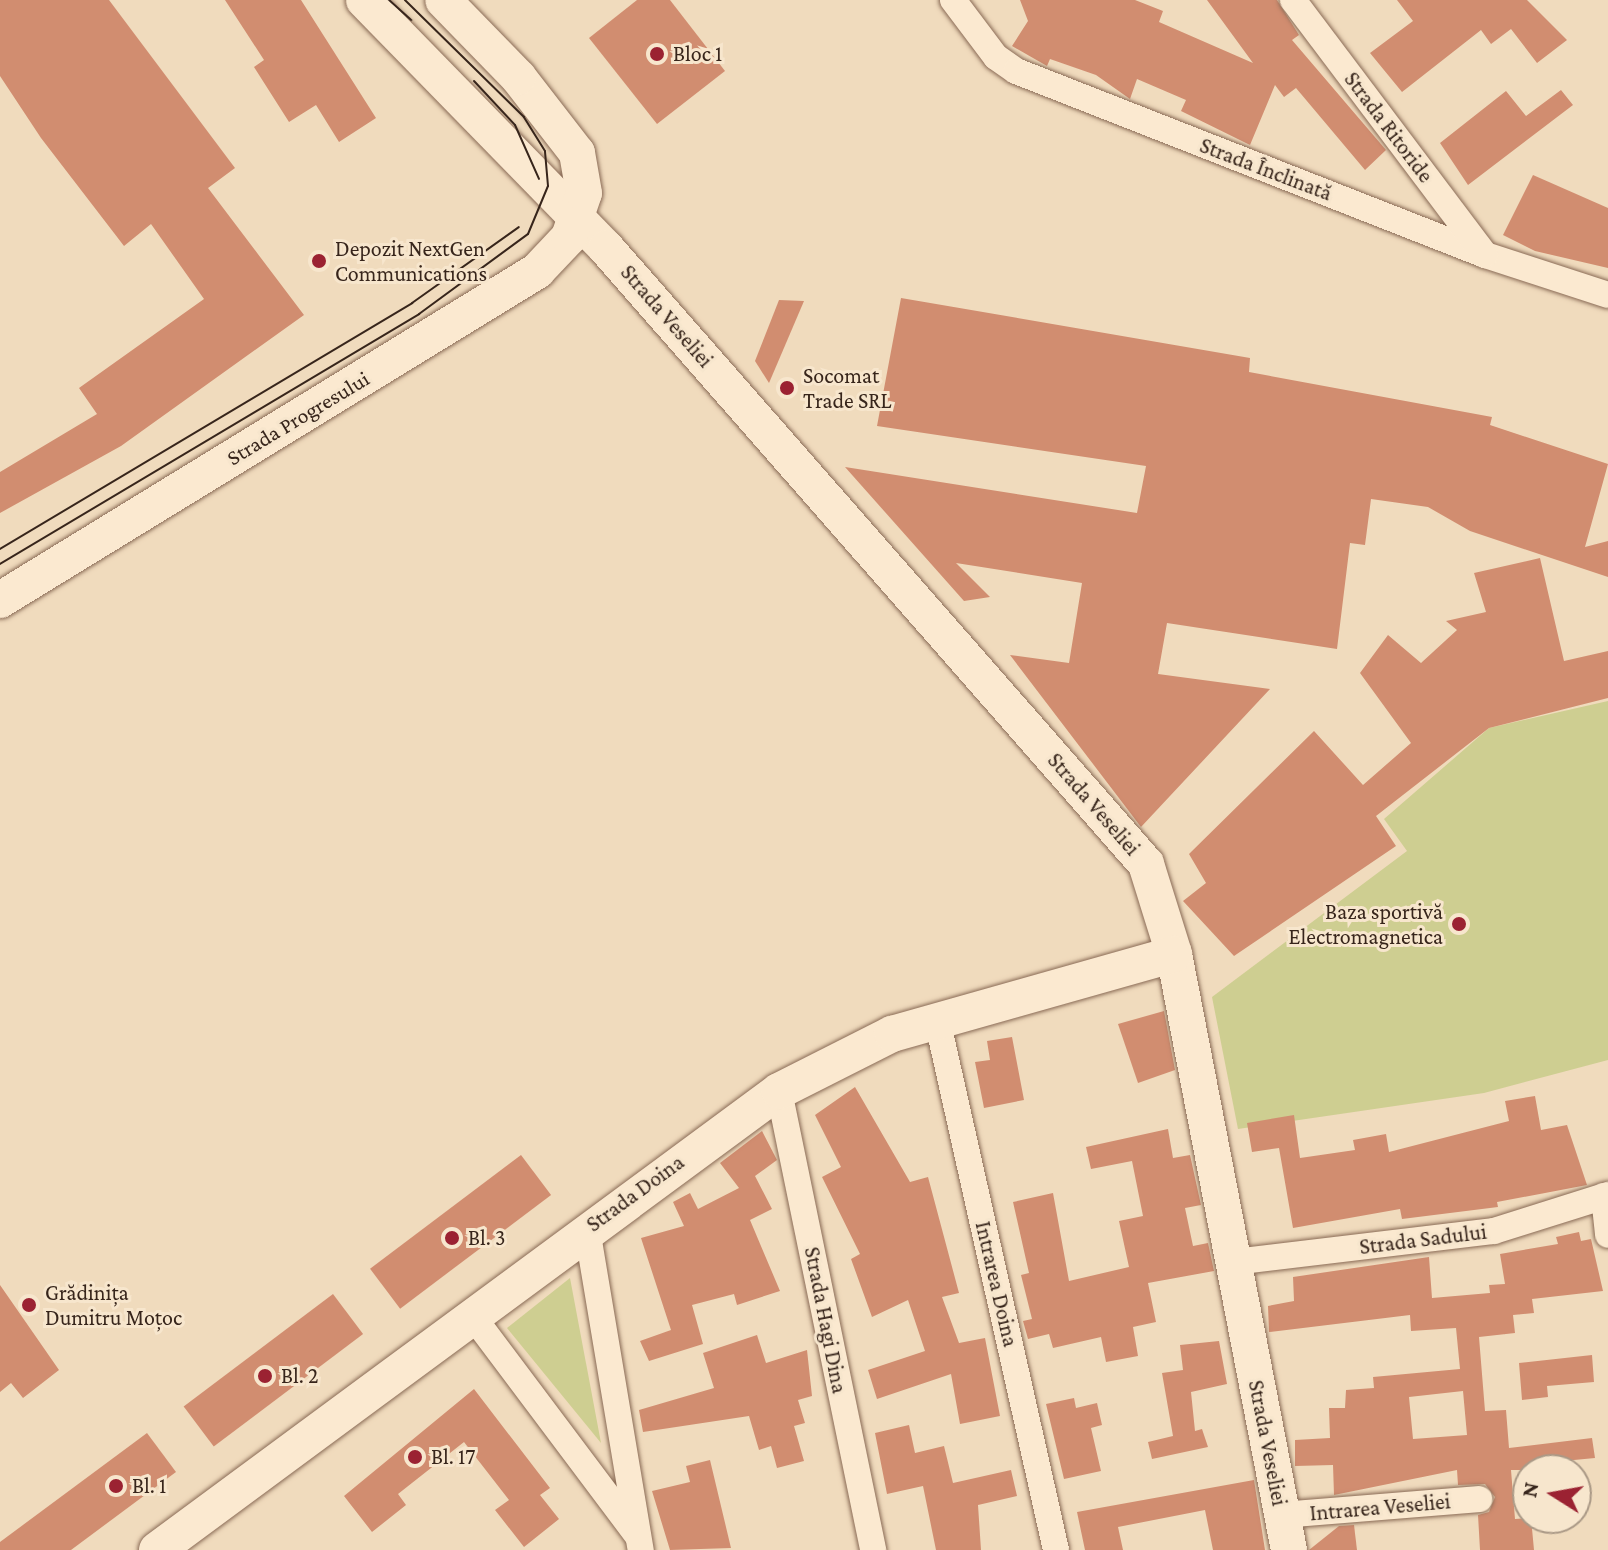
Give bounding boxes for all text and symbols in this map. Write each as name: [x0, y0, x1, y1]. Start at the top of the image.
place label: Bloc 1: [673, 41, 722, 67]
marker: Bloc 1: [648, 45, 666, 63]
street label: Strada Ritoride: [1339, 66, 1439, 188]
street label: Strada Înclinată: [1196, 132, 1336, 206]
place label: Depozit NextGen Communications: [335, 235, 487, 286]
marker: Depozit NextGen Communications: [310, 252, 328, 270]
street label: Strada Veseliei: [615, 259, 719, 373]
place label: Socomat Trade SRL: [803, 362, 891, 414]
street label: Strada Progresului: [222, 365, 374, 471]
marker: Socomat Trade SRL: [778, 379, 796, 397]
street label: Strada Veseliei: [1042, 747, 1146, 861]
place label: Baza sportivă Electromagnetica: [1289, 898, 1443, 950]
marker: Baza sportivă Electromagnetica: [1450, 915, 1468, 933]
street label: Strada Doina: [581, 1149, 689, 1237]
street label: Strada Sadului: [1358, 1218, 1488, 1260]
street label: Intrarea Doina: [970, 1219, 1024, 1349]
place label: Bl. 3: [468, 1225, 505, 1251]
marker: Bl. 3: [443, 1229, 461, 1247]
street label: Strada Hagi Dina: [799, 1245, 853, 1395]
place label: Grădinița Dumitru Moțoc: [45, 1279, 182, 1330]
marker: Grădinița Dumitru Moțoc: [20, 1296, 38, 1314]
place label: Bl. 2: [281, 1363, 318, 1389]
marker: Bl. 2: [256, 1367, 274, 1385]
street label: Strada Veseliei: [1243, 1378, 1293, 1508]
place label: Bl. 17: [431, 1444, 475, 1470]
marker: Bl. 17: [406, 1448, 424, 1466]
north arrow: [1512, 1454, 1592, 1534]
place label: Bl. 1: [132, 1473, 166, 1499]
marker: Bl. 1: [107, 1477, 125, 1495]
text: N: [1516, 1480, 1544, 1499]
street label: Intrarea Veseliei: [1309, 1488, 1451, 1526]

